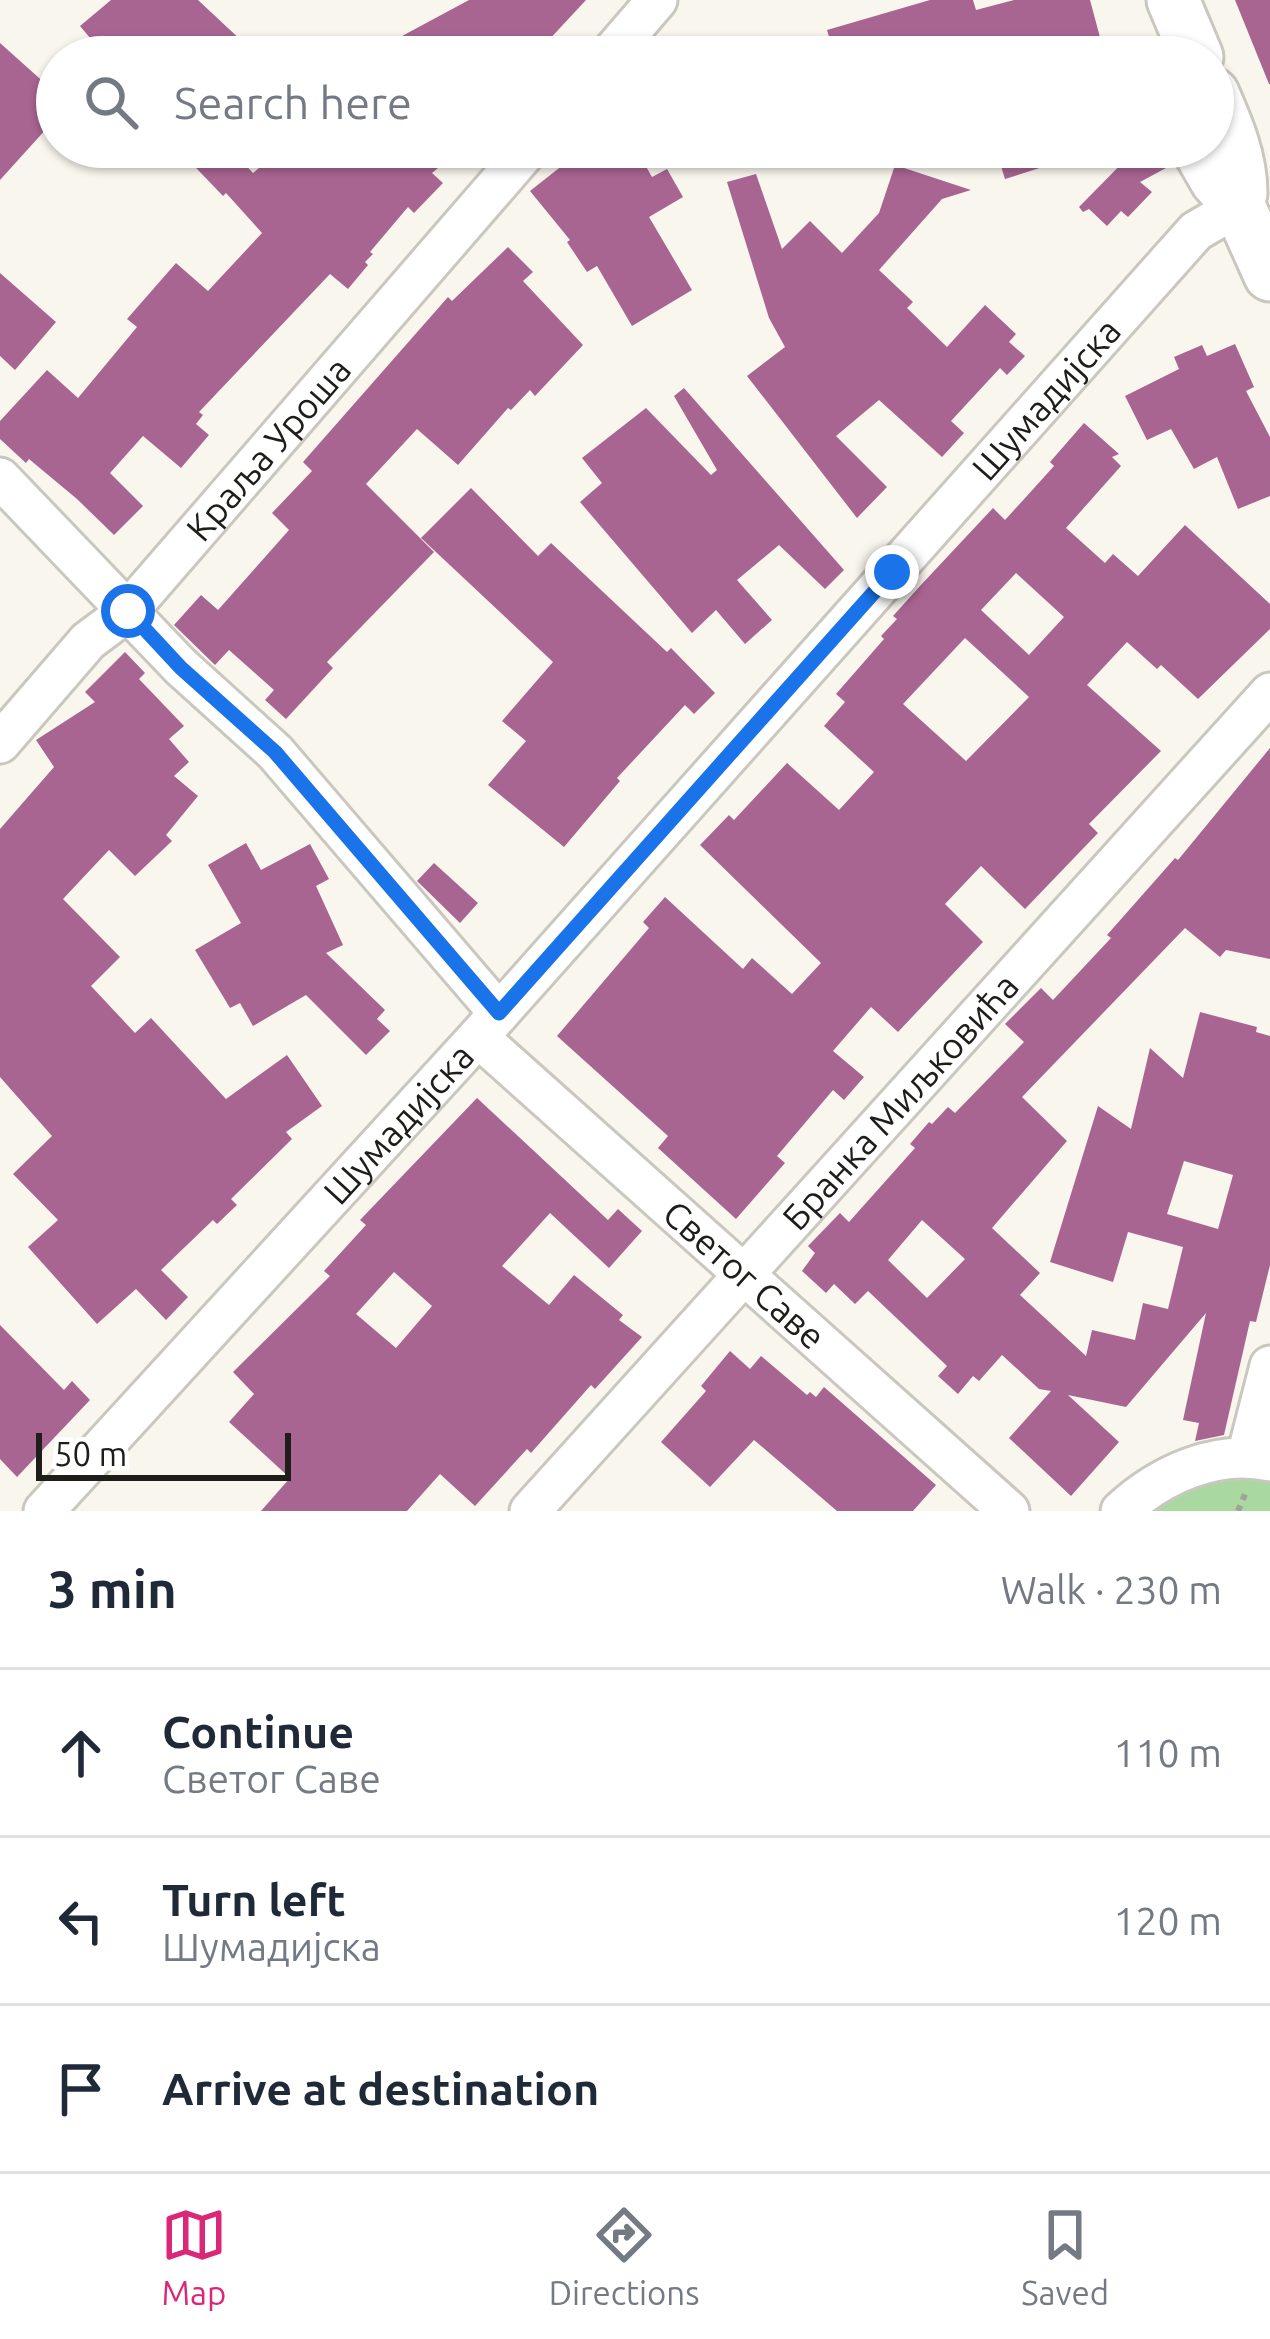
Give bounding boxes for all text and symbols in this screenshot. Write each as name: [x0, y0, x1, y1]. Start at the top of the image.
search box: [36, 36, 1234, 168]
icon: search: [78, 69, 144, 135]
text: Search here: [174, 77, 412, 128]
street label: Шумадијска: [963, 310, 1128, 488]
street label: Краља Уроша: [178, 349, 358, 549]
route end: [865, 545, 919, 599]
route start: [101, 584, 155, 638]
street label: Бранка Миљковића: [774, 965, 1026, 1238]
street label: Шумадијска: [315, 1035, 481, 1212]
street label: Светог Саве: [656, 1192, 834, 1357]
scale bar: [36, 1427, 291, 1480]
text: 50 m: [54, 1435, 127, 1472]
text: 3 min: [48, 1560, 177, 1618]
text: Walk · 230 m: [1001, 1568, 1222, 1611]
text: Continue: [162, 1706, 354, 1757]
icon: ahead: [48, 1720, 114, 1786]
text: 110 m: [1113, 1731, 1222, 1774]
text: Светог Саве: [162, 1757, 381, 1800]
text: Turn left: [162, 1874, 346, 1925]
icon: left: [48, 1888, 114, 1954]
text: 120 m: [1113, 1899, 1222, 1942]
text: Шумадијска: [162, 1925, 381, 1968]
icon: arrive: [48, 2056, 114, 2122]
text: Arrive at destination: [162, 2063, 599, 2114]
tab: Map: [161, 2202, 227, 2311]
tab: Directions: [549, 2202, 699, 2311]
tab: Saved: [1021, 2202, 1109, 2311]

